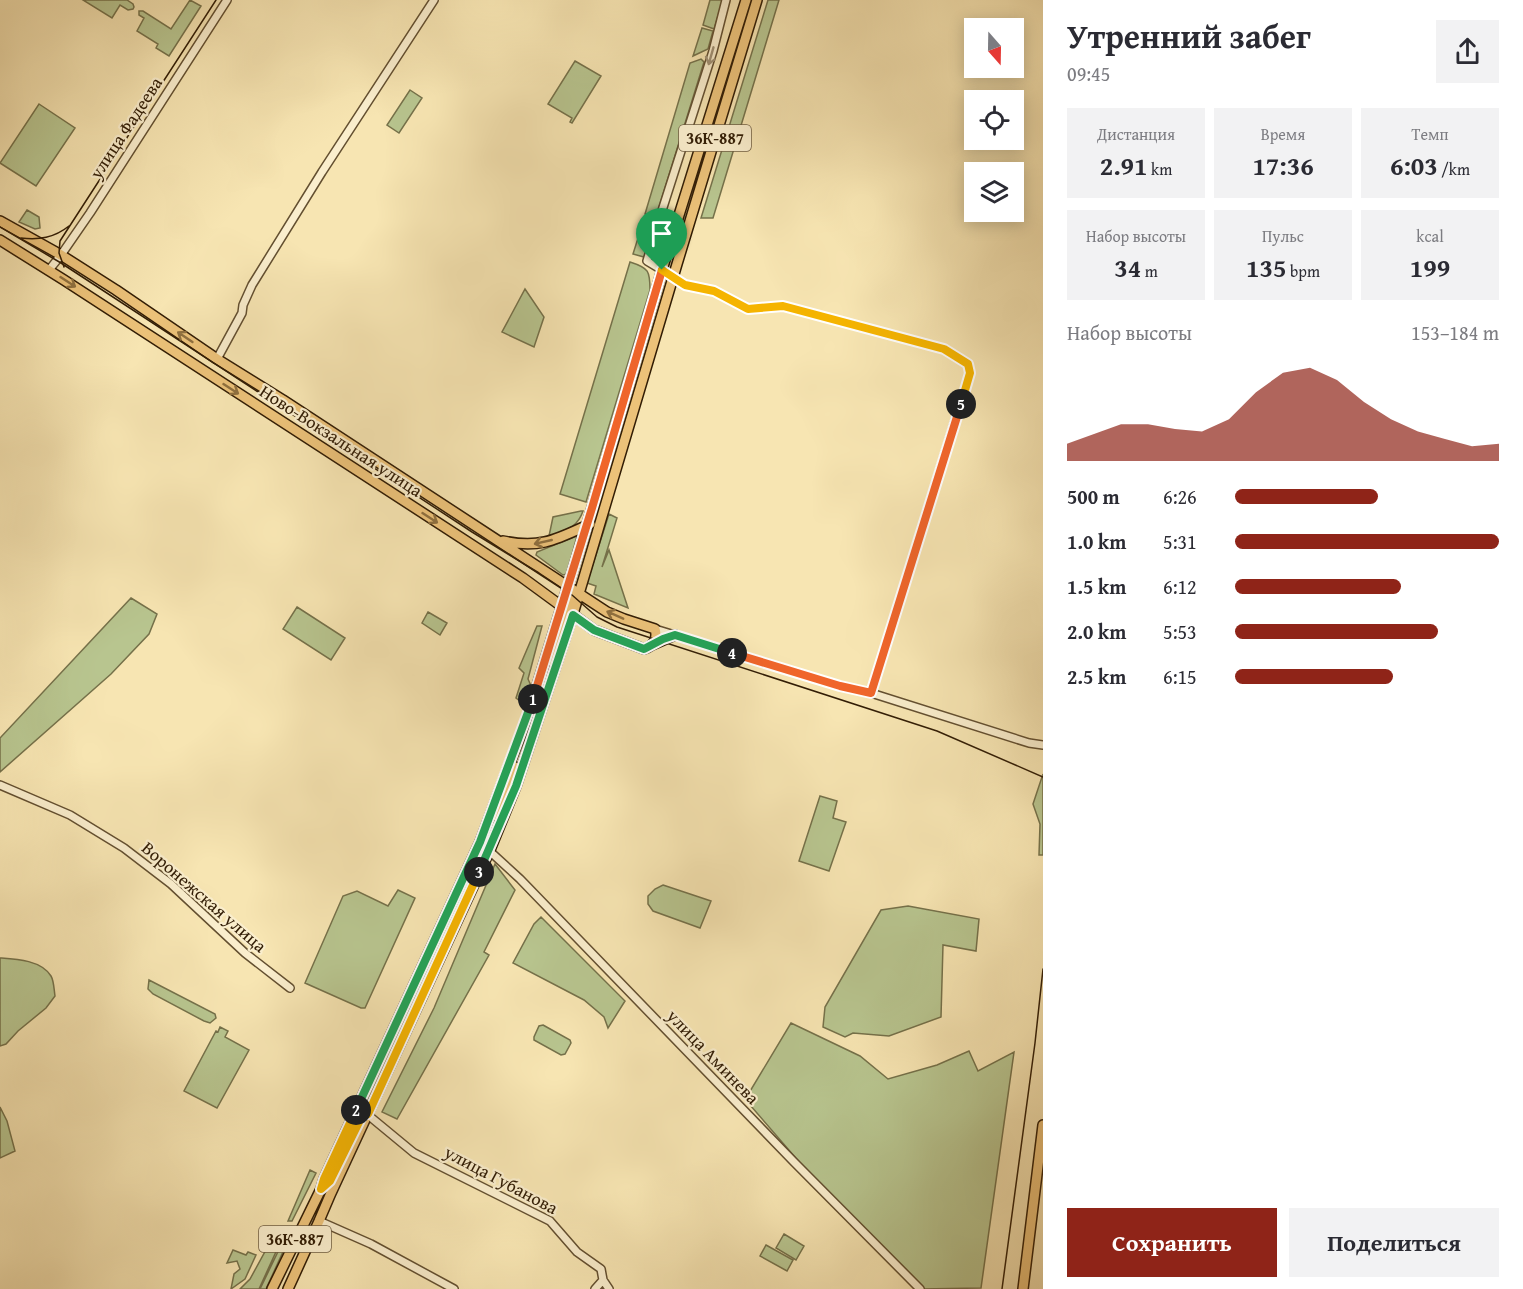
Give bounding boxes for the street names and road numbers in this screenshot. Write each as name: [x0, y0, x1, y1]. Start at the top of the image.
street label: улица Фадеева: [82, 71, 169, 185]
road number: 36К-887: [679, 125, 751, 151]
street label: Ново-Вокзальная улица: [254, 378, 428, 504]
street label: Воронежская улица: [136, 835, 273, 959]
street label: улица Аминева: [660, 1002, 766, 1111]
street label: улица Губанова: [439, 1138, 563, 1221]
road number: 36К-887: [259, 1226, 331, 1252]

